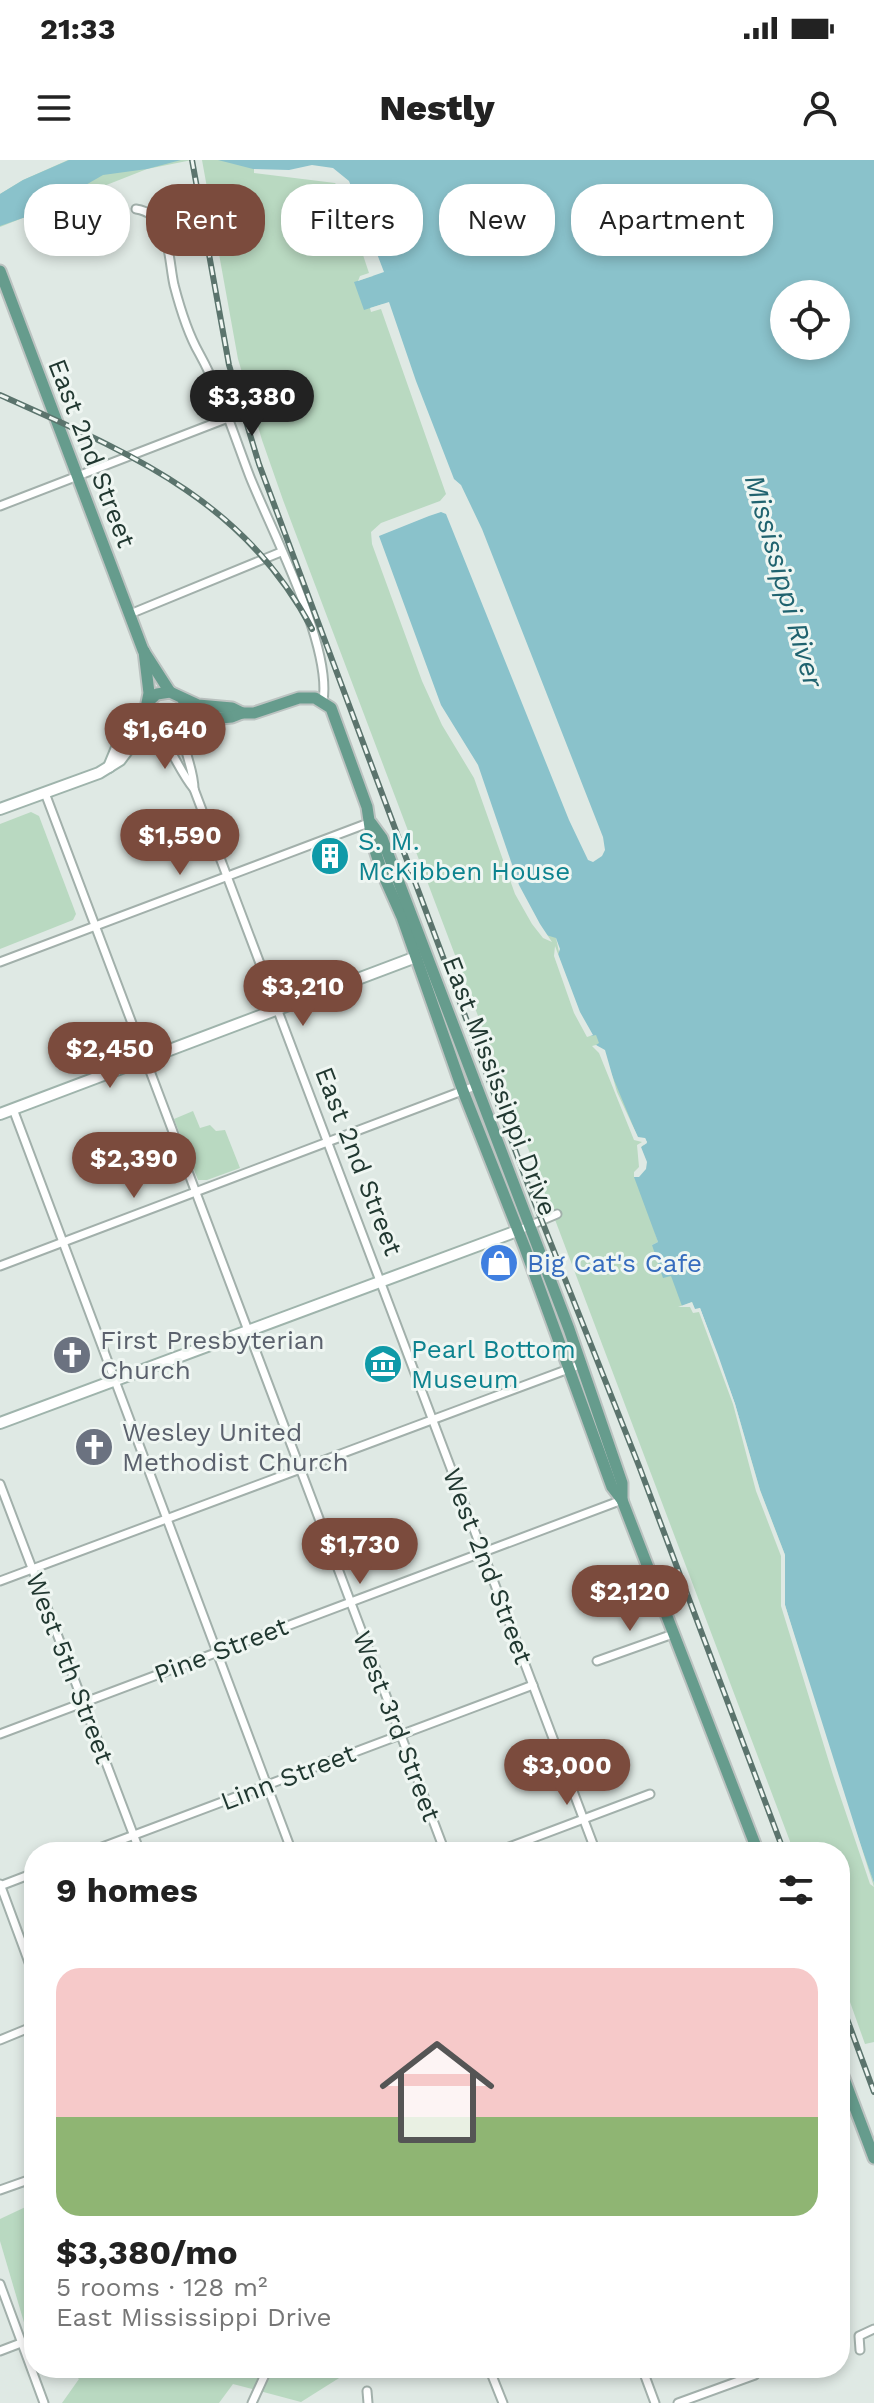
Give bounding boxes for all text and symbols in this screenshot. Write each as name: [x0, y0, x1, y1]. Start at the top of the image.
text: 21:33: [40, 11, 115, 46]
icon: menu: [32, 86, 76, 130]
icon: person: [798, 86, 842, 130]
text: Nestly: [379, 87, 495, 129]
chip: Buy: [24, 184, 130, 256]
chip: Rent: [146, 184, 265, 256]
chip: Filters: [281, 184, 423, 256]
chip: New: [439, 184, 555, 256]
chip: Apartment: [571, 184, 773, 256]
map controls: [770, 280, 850, 360]
button: locate: [770, 280, 850, 360]
street label: East 2nd Street: [42, 355, 142, 552]
pin: $3,380: [187, 370, 317, 438]
text: $3,380: [208, 381, 296, 411]
water label: Mississippi River: [738, 471, 830, 692]
pin: $1,640: [100, 703, 230, 771]
text: $1,640: [123, 714, 207, 744]
pin: $1,590: [115, 809, 245, 877]
text: $1,590: [138, 820, 222, 850]
place label: S. M. McKibben House: [358, 826, 570, 886]
building icon: S. M. McKibben House: [309, 835, 351, 877]
street label: East Mississippi Drive: [437, 952, 563, 1220]
pin: $3,210: [238, 960, 368, 1028]
text: $3,210: [261, 971, 345, 1001]
pin: $2,450: [45, 1022, 175, 1090]
text: $2,450: [66, 1033, 154, 1063]
street label: East 2nd Street: [309, 1063, 409, 1260]
pin: $2,390: [69, 1132, 199, 1200]
text: $2,390: [90, 1143, 178, 1173]
shop icon: Big Cat's Cafe: [478, 1242, 520, 1284]
place label: Big Cat's Cafe: [527, 1248, 702, 1278]
place label: First Presbyterian Church: [100, 1325, 325, 1385]
church icon: First Presbyterian Church: [51, 1334, 93, 1376]
place label: Pearl Bottom Museum: [411, 1334, 576, 1394]
museum icon: Pearl Bottom Museum: [362, 1343, 404, 1385]
place label: Wesley United Methodist Church: [122, 1417, 349, 1477]
church icon: Wesley United Methodist Church: [73, 1426, 115, 1468]
street label: West 2nd Street: [437, 1464, 539, 1668]
pin: $1,730: [295, 1518, 425, 1586]
text: $1,730: [320, 1529, 400, 1559]
pin: $2,120: [565, 1565, 695, 1633]
street label: West 5th Street: [20, 1568, 120, 1768]
text: $2,120: [590, 1576, 670, 1606]
street label: Pine Street: [150, 1611, 292, 1689]
street label: West 3rd Street: [347, 1627, 447, 1825]
street label: Linn Street: [216, 1738, 360, 1816]
pin: $3,000: [502, 1739, 632, 1807]
text: $3,000: [522, 1750, 612, 1780]
icon: filters: [774, 1868, 818, 1912]
text: 9 homes: [56, 1870, 198, 1910]
icon: home: [365, 2020, 509, 2164]
text: $3,380/mo: [56, 2232, 238, 2272]
text: 5 rooms · 128 m²: [56, 2272, 267, 2302]
text: East Mississippi Drive: [56, 2302, 332, 2332]

